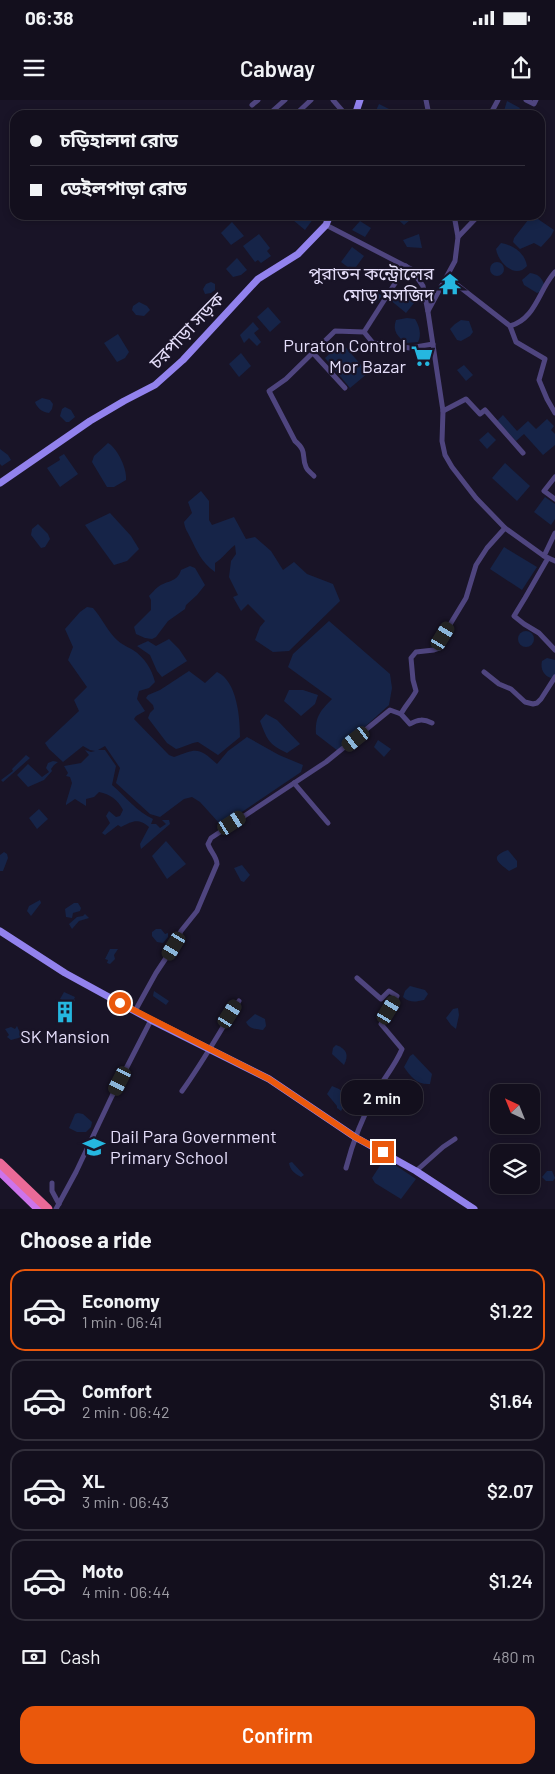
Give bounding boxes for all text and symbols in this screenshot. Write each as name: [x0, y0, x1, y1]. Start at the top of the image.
text: 06:38: [25, 6, 74, 29]
icon: menu: [20, 54, 48, 82]
icon: share: [507, 54, 535, 82]
text: Cabway: [240, 55, 315, 81]
text: চড়িহালদা রোড: [60, 128, 178, 151]
text: ডেইলপাড়া রোড: [60, 176, 187, 199]
place label: পুরাতন কন্ট্রোলের মোড় মসজিদ: [308, 262, 435, 305]
temple icon: পুরাতন কন্ট্রোলের মোড় মসজিদ: [437, 271, 463, 297]
street label: চরপাড়া সড়ক: [144, 287, 229, 374]
place label: Puraton Control Mor Bazar: [283, 334, 406, 377]
supermarket icon: Puraton Control Mor Bazar: [409, 343, 435, 369]
car: [428, 619, 457, 653]
car: [339, 724, 372, 754]
car: [215, 809, 248, 837]
car: [159, 929, 188, 963]
route start: [109, 992, 131, 1014]
car: [374, 993, 403, 1027]
car: [215, 997, 244, 1031]
building icon: SK Mansion: [52, 999, 78, 1025]
place label: SK Mansion: [20, 1025, 110, 1047]
car: [106, 1064, 133, 1098]
callout: 2 min: [342, 1080, 424, 1114]
north arrow: [490, 1084, 540, 1134]
map controls: [490, 1084, 540, 1194]
text: 2 min: [363, 1088, 401, 1107]
place label: Dail Para Government Primary School: [110, 1125, 277, 1168]
school or university icon: Dail Para Government Primary School: [81, 1134, 107, 1160]
route end: [372, 1141, 394, 1163]
button: layers: [490, 1144, 540, 1194]
text: Choose a ride: [20, 1226, 152, 1252]
icon: car: [22, 1288, 67, 1333]
text: Economy: [82, 1289, 160, 1312]
text: $1.22: [489, 1299, 533, 1322]
text: 1 min · 06:41: [82, 1312, 162, 1331]
icon: car: [22, 1378, 67, 1423]
text: Comfort: [82, 1379, 152, 1402]
text: $1.64: [489, 1389, 533, 1412]
text: 2 min · 06:42: [82, 1402, 170, 1421]
icon: car: [22, 1468, 67, 1513]
text: XL: [82, 1469, 105, 1492]
text: $2.07: [487, 1479, 533, 1502]
text: 3 min · 06:43: [82, 1492, 169, 1511]
icon: car: [22, 1558, 67, 1603]
text: Moto: [82, 1559, 124, 1582]
text: $1.24: [489, 1569, 533, 1592]
text: 4 min · 06:44: [82, 1582, 170, 1601]
icon: cash: [20, 1643, 48, 1671]
text: Cash: [60, 1645, 101, 1668]
text: 480 m: [492, 1647, 535, 1666]
button: Confirm: [20, 1706, 535, 1764]

